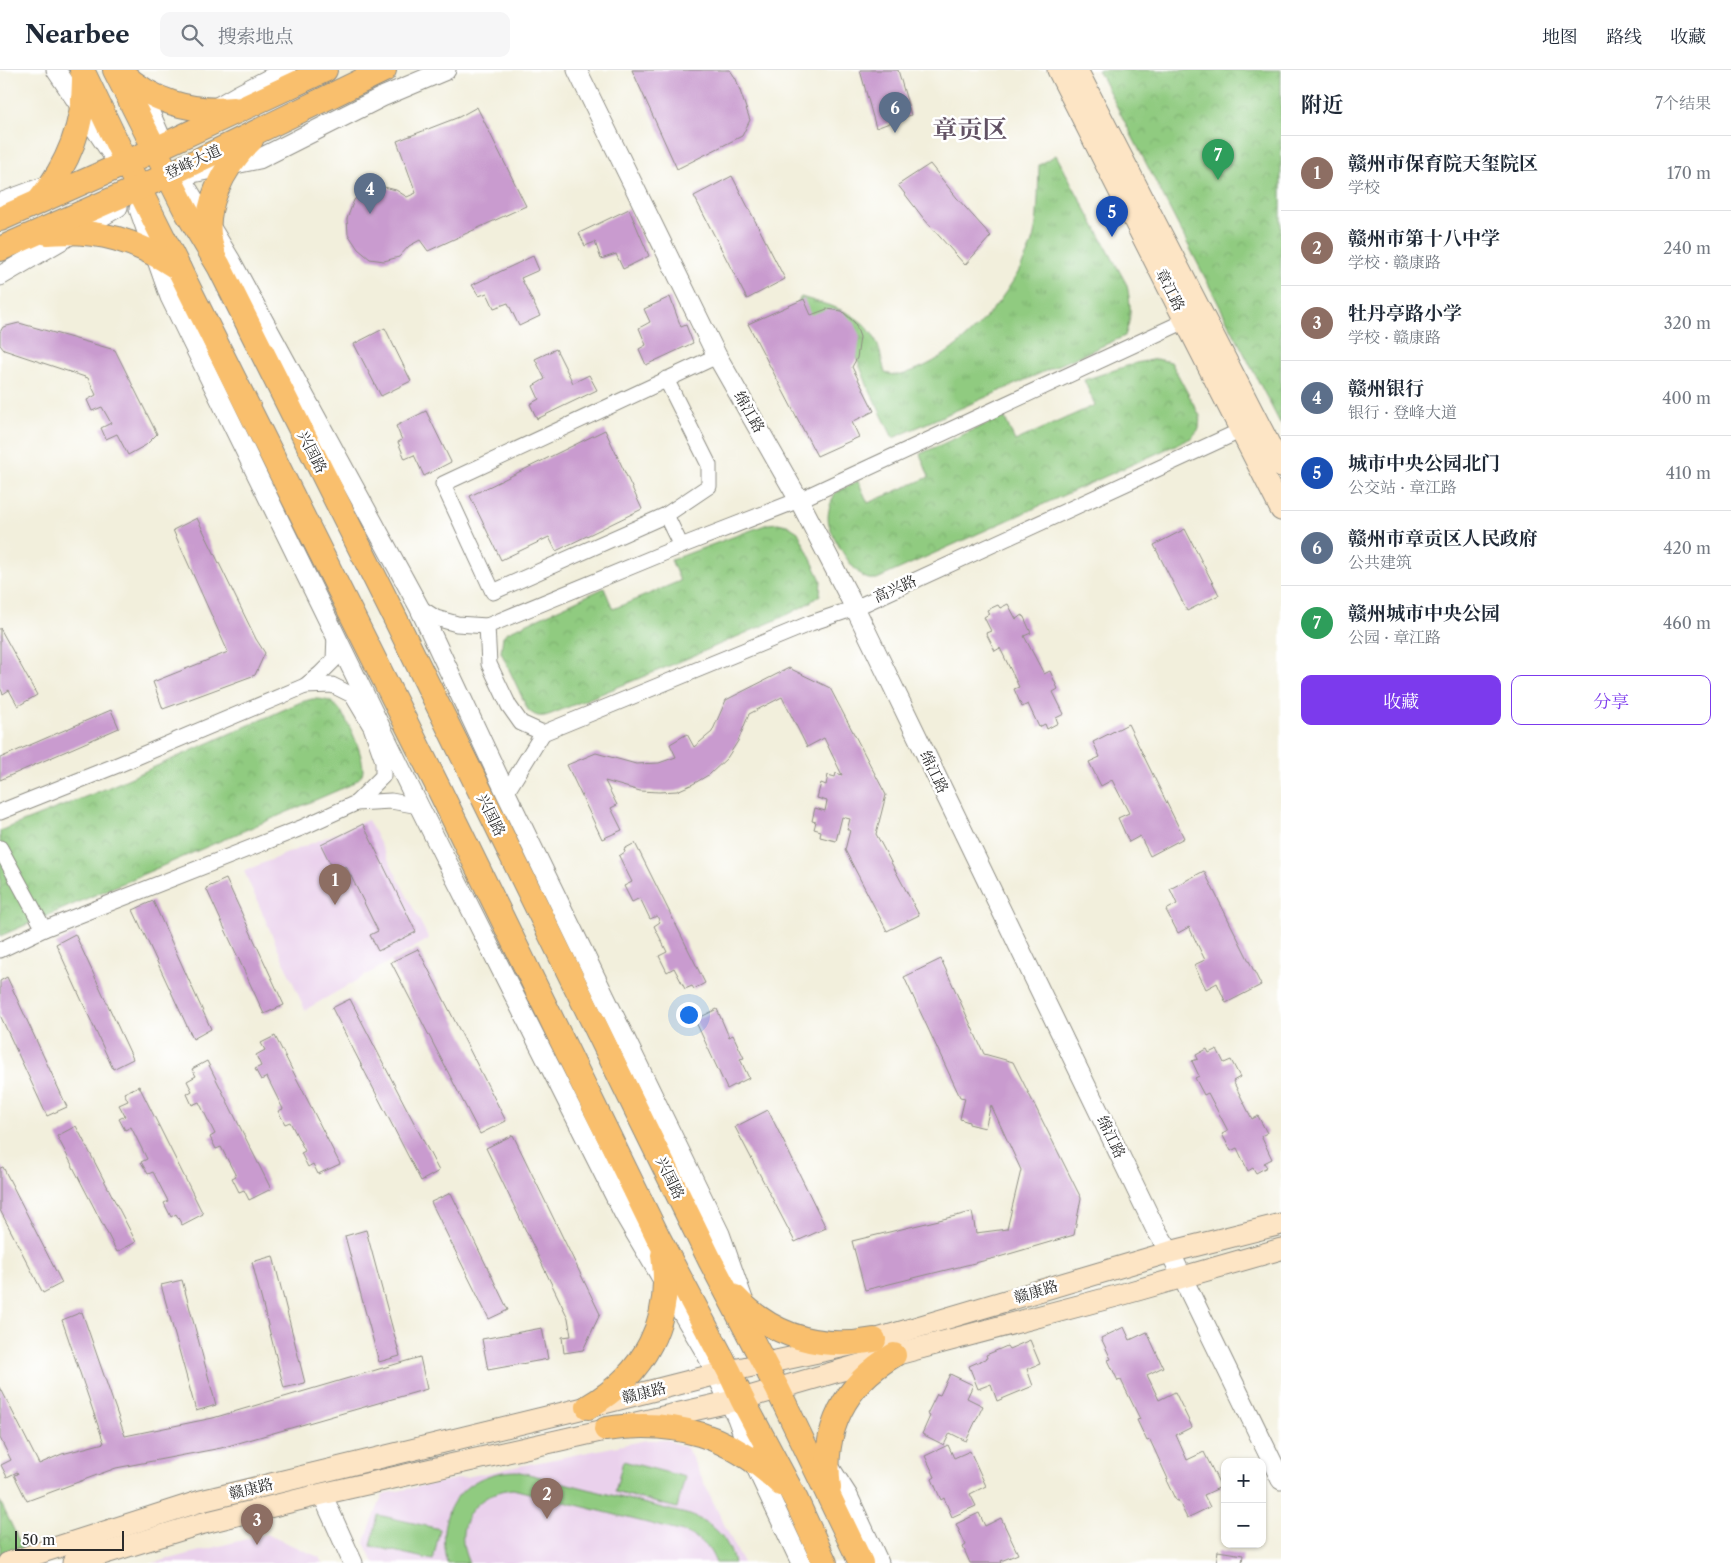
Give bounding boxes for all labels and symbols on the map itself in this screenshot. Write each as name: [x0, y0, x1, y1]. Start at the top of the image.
pin: 6: [879, 92, 911, 133]
district label: 章贡区: [932, 114, 1008, 145]
pin: 7: [1202, 139, 1234, 180]
street label: 登峰大道: [162, 140, 224, 183]
pin: 4: [354, 173, 386, 214]
pin: 5: [1096, 196, 1128, 237]
street label: 章江路: [1152, 265, 1189, 314]
street label: 绵江路: [730, 388, 769, 436]
street label: 兴国路: [294, 427, 331, 476]
street label: 高兴路: [870, 571, 919, 606]
street label: 绵江路: [916, 747, 953, 796]
street label: 兴国路: [473, 790, 510, 839]
pin: 1: [319, 864, 351, 905]
your location: [676, 1002, 702, 1028]
street label: 绵江路: [1093, 1112, 1130, 1161]
street label: 兴国路: [652, 1153, 689, 1202]
street label: 赣康路: [1012, 1276, 1060, 1307]
street label: 赣康路: [620, 1378, 668, 1407]
street label: 赣康路: [227, 1474, 275, 1503]
pin: 2: [531, 1478, 563, 1519]
pin: 3: [241, 1504, 273, 1545]
scale bar: [15, 1528, 124, 1551]

